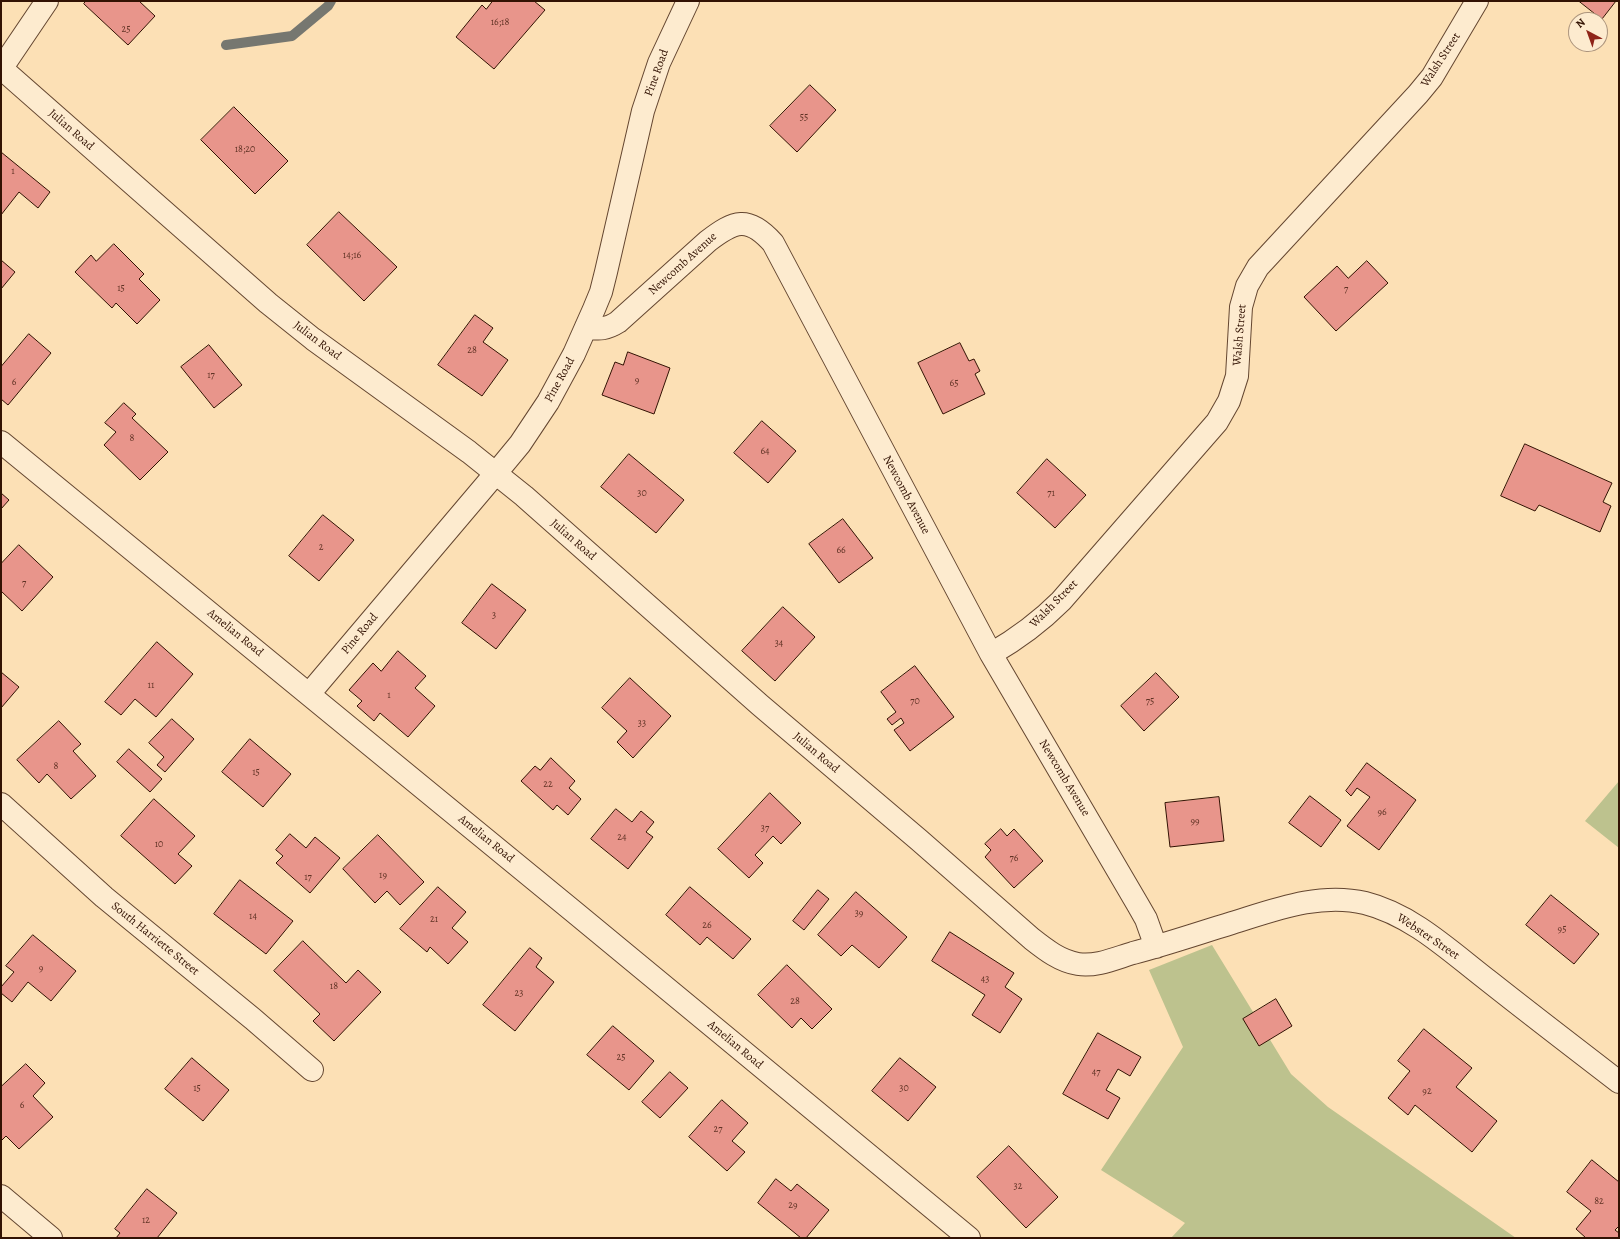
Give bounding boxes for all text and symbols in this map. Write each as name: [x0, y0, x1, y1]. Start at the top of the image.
north arrow: [1568, 12, 1608, 52]
text: N: [1573, 15, 1588, 32]
house number: 16;18: [491, 17, 509, 29]
house number: 25: [121, 24, 131, 36]
street label: Walsh Street: [1418, 30, 1464, 90]
street label: Pine Road: [642, 47, 672, 99]
street label: Julian Road: [45, 106, 97, 154]
house number: 55: [800, 112, 808, 124]
house number: 18;20: [235, 144, 255, 156]
house number: 1: [11, 166, 15, 178]
street label: Newcomb Avenue: [646, 230, 720, 298]
house number: 14;16: [343, 250, 361, 262]
house number: 15: [117, 283, 125, 295]
house number: 7: [1344, 284, 1348, 296]
street label: Walsh Street: [1230, 304, 1250, 366]
street label: Julian Road: [290, 318, 344, 364]
house number: 28: [467, 345, 477, 357]
street label: Pine Road: [542, 355, 578, 405]
house number: 17: [207, 370, 215, 382]
house number: 9: [635, 375, 639, 387]
house number: 6: [12, 377, 16, 389]
house number: 65: [950, 378, 958, 390]
house number: 8: [130, 433, 134, 445]
house number: 64: [760, 446, 770, 458]
street label: Newcomb Avenue: [879, 453, 933, 537]
house number: 30: [637, 488, 647, 500]
house number: 71: [1047, 488, 1055, 500]
street label: Julian Road: [547, 516, 599, 564]
house number: 2: [319, 542, 323, 554]
house number: 66: [836, 545, 846, 557]
street label: Walsh Street: [1027, 577, 1081, 631]
house number: 7: [22, 578, 26, 590]
street label: Amelian Road: [204, 606, 266, 660]
house number: 3: [492, 610, 496, 622]
street label: Pine Road: [339, 611, 381, 657]
house number: 34: [775, 638, 783, 650]
house number: 11: [148, 680, 154, 692]
house number: 1: [387, 690, 391, 702]
house number: 70: [910, 696, 920, 708]
house number: 75: [1146, 696, 1154, 708]
house number: 33: [638, 718, 646, 730]
street label: Julian Road: [790, 730, 842, 776]
street label: Newcomb Avenue: [1035, 737, 1093, 819]
house number: 8: [54, 761, 58, 773]
house number: 15: [252, 767, 260, 779]
house number: 22: [543, 779, 553, 791]
house number: 96: [1377, 807, 1387, 819]
street label: Amelian Road: [455, 812, 517, 866]
house number: 99: [1190, 816, 1200, 828]
house number: 37: [761, 823, 769, 835]
house number: 24: [617, 832, 627, 844]
house number: 10: [155, 839, 163, 851]
house number: 76: [1010, 853, 1018, 865]
house number: 19: [379, 870, 387, 882]
house number: 17: [304, 872, 312, 884]
street label: South Harriette Street: [108, 899, 202, 979]
house number: 39: [855, 908, 863, 920]
house number: 14: [249, 911, 257, 923]
street label: Webster Street: [1394, 911, 1462, 963]
house number: 21: [430, 914, 438, 926]
house number: 26: [702, 920, 712, 932]
house number: 95: [1558, 924, 1566, 936]
house number: 9: [39, 963, 43, 975]
house number: 43: [981, 974, 989, 986]
house number: 18: [330, 981, 338, 993]
house number: 23: [515, 988, 523, 1000]
house number: 28: [790, 996, 800, 1008]
street label: Amelian Road: [704, 1018, 766, 1072]
house number: 25: [616, 1052, 626, 1064]
house number: 47: [1092, 1067, 1100, 1079]
house number: 15: [193, 1083, 201, 1095]
house number: 30: [899, 1083, 909, 1095]
house number: 92: [1422, 1086, 1432, 1098]
house number: 6: [20, 1100, 24, 1112]
house number: 27: [714, 1124, 722, 1136]
house number: 32: [1014, 1181, 1022, 1193]
house number: 82: [1594, 1196, 1604, 1208]
house number: 29: [788, 1200, 798, 1212]
house number: 12: [142, 1215, 150, 1227]

